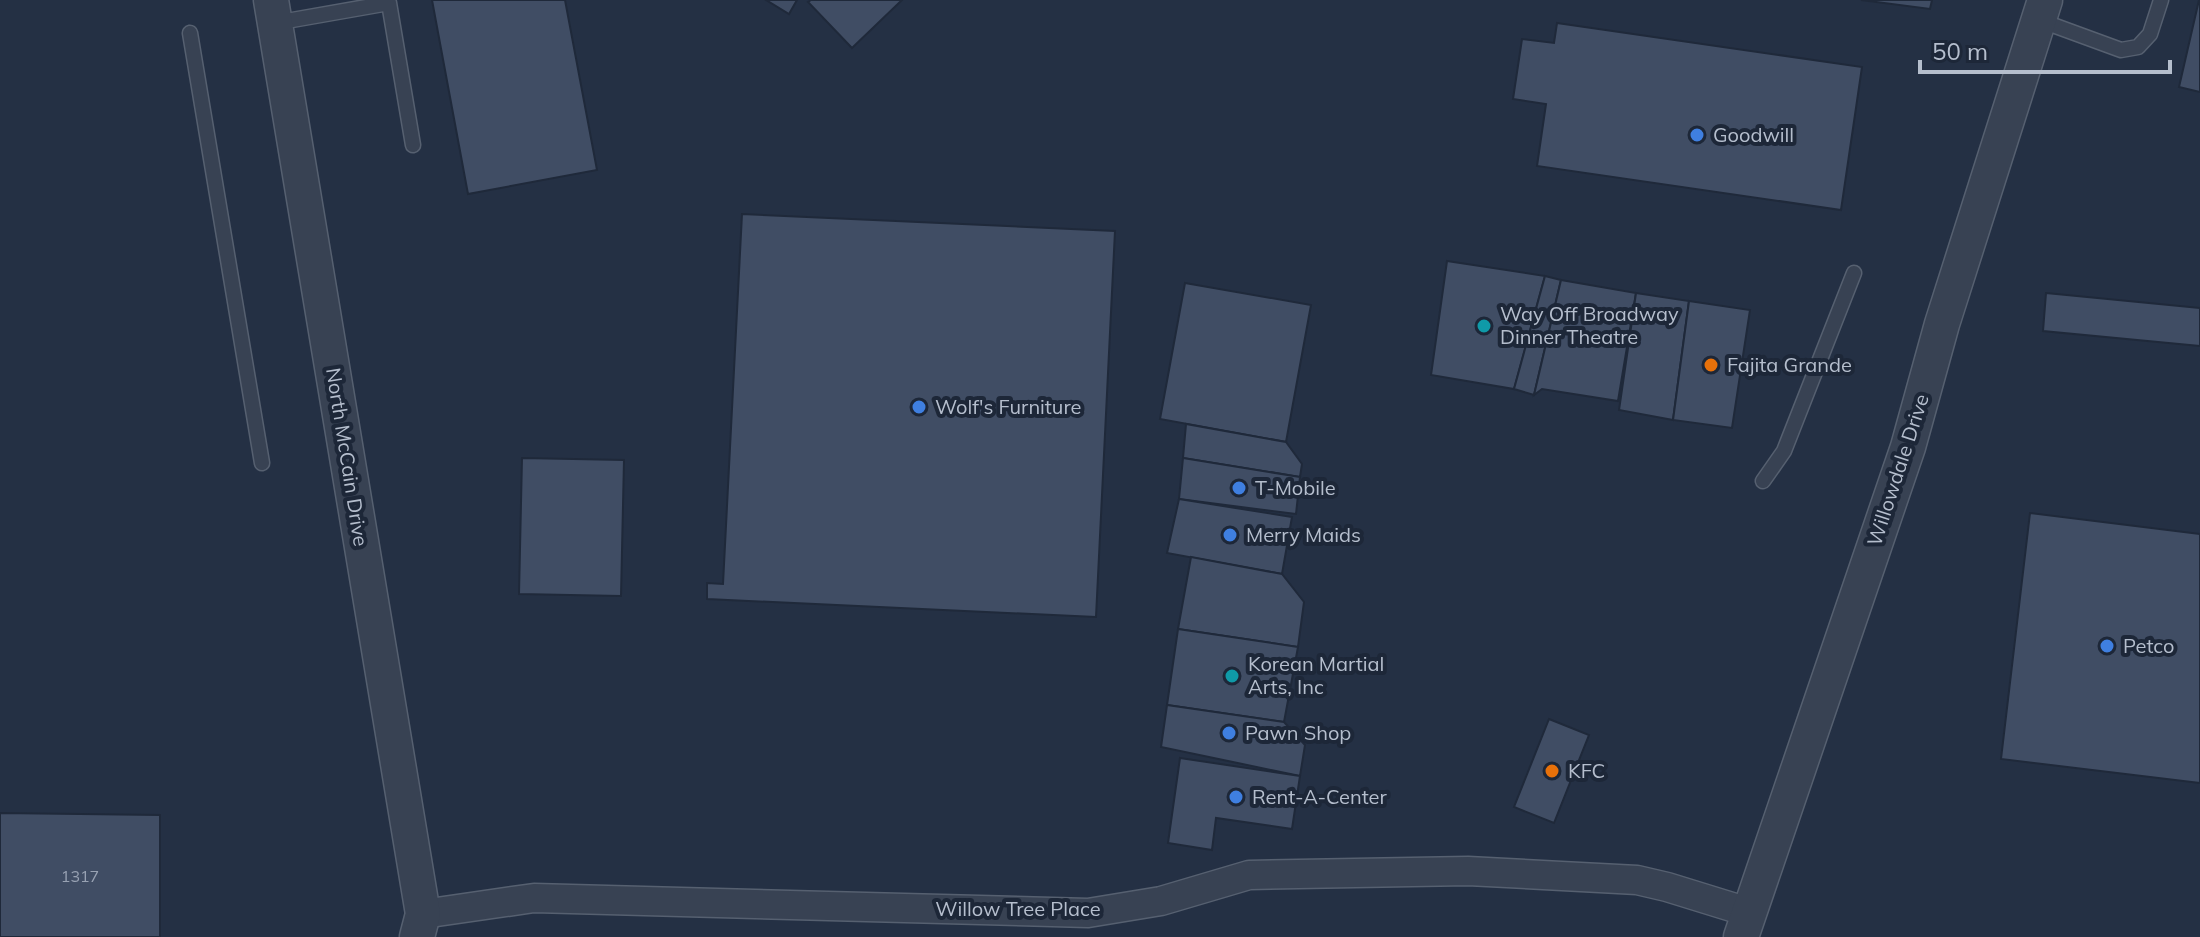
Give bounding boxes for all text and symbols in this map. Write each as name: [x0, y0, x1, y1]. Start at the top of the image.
scale bar: [1920, 24, 2170, 74]
text: 50 m: [1932, 36, 1988, 66]
place label: Goodwill: [1713, 122, 1794, 147]
marker: Goodwill: [1688, 126, 1706, 144]
place label: Way Off Broadway Dinner Theatre: [1500, 301, 1679, 349]
marker: Way Off Broadway Dinner Theatre: [1475, 317, 1493, 335]
place label: Fajita Grande: [1727, 352, 1852, 377]
marker: Fajita Grande: [1702, 356, 1720, 374]
street label: North McCain Drive: [321, 366, 374, 548]
street label: Willowdale Drive: [1861, 391, 1934, 549]
place label: Wolf's Furniture: [935, 394, 1081, 419]
marker: Wolf's Furniture: [910, 398, 928, 416]
place label: T-Mobile: [1255, 475, 1336, 500]
marker: T-Mobile: [1230, 479, 1248, 497]
place label: Merry Maids: [1246, 522, 1361, 547]
marker: Merry Maids: [1221, 526, 1239, 544]
place label: Petco: [2123, 633, 2174, 658]
marker: Petco: [2098, 637, 2116, 655]
place label: Korean Martial Arts, Inc: [1248, 651, 1384, 699]
marker: Korean Martial Arts, Inc: [1223, 667, 1241, 685]
place label: Pawn Shop: [1245, 720, 1351, 745]
marker: Pawn Shop: [1220, 724, 1238, 742]
place label: KFC: [1568, 758, 1605, 783]
marker: KFC: [1543, 762, 1561, 780]
place label: Rent-A-Center: [1252, 784, 1387, 809]
marker: Rent-A-Center: [1227, 788, 1245, 806]
house number: 1317: [61, 866, 99, 886]
street label: Willow Tree Place: [935, 896, 1101, 921]

